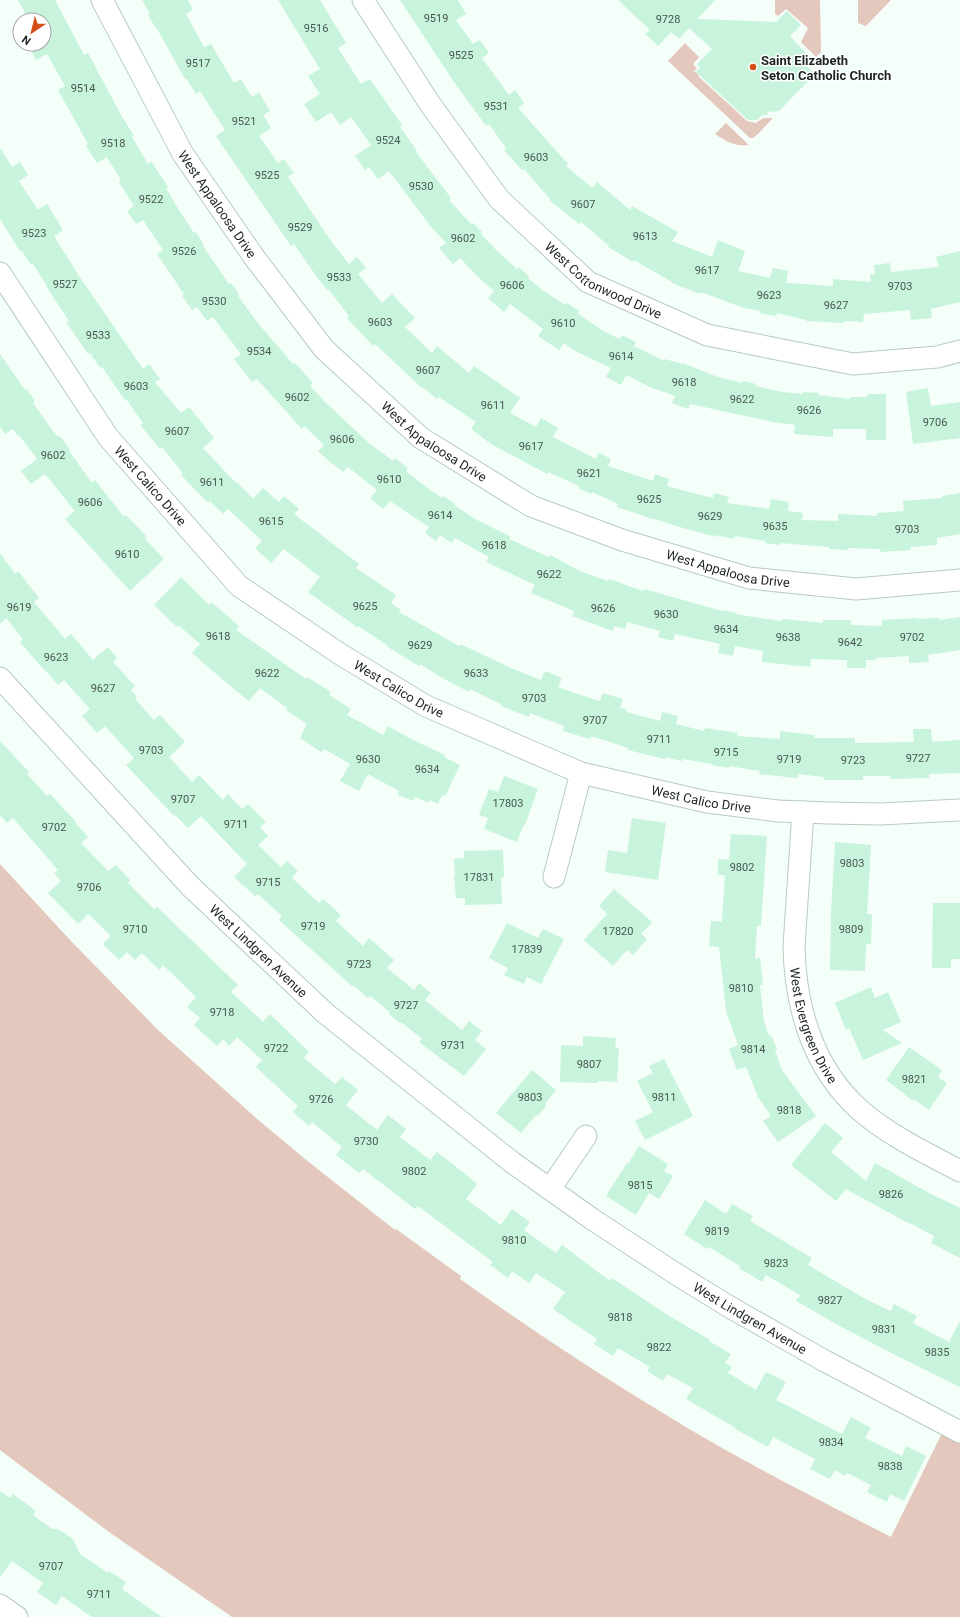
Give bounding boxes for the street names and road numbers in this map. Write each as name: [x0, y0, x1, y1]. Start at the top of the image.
street label: West Appaloosa Drive: [175, 148, 259, 261]
street label: West Cottonwood Drive: [542, 239, 664, 322]
street label: West Appaloosa Drive: [378, 398, 490, 485]
street label: West Calico Drive: [111, 443, 189, 529]
street label: West Appaloosa Drive: [664, 547, 791, 590]
street label: West Calico Drive: [351, 657, 446, 721]
street label: West Calico Drive: [650, 782, 752, 816]
street label: West Lindgren Avenue: [206, 901, 310, 1001]
street label: West Evergreen Drive: [787, 967, 840, 1086]
street label: West Lindgren Avenue: [690, 1279, 809, 1357]

